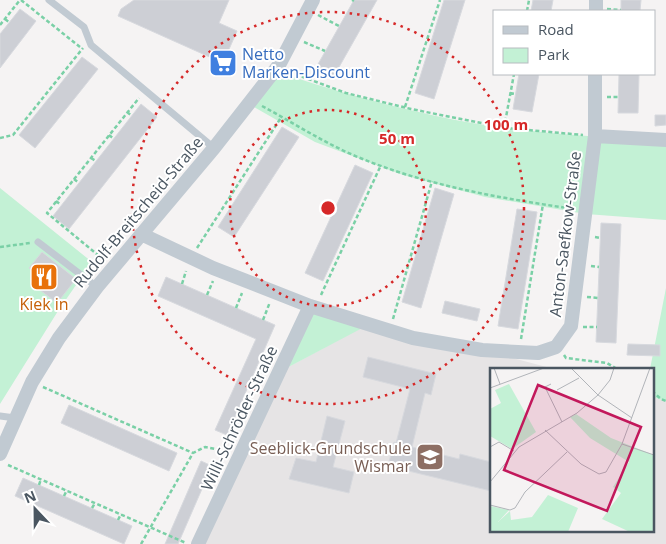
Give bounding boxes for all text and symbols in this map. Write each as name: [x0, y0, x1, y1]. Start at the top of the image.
legend: [493, 10, 656, 75]
text: Road: [538, 19, 574, 39]
place label: Netto Marken-Discount: [242, 43, 370, 83]
text: Park: [538, 44, 569, 64]
supermarket icon: Netto Marken-Discount: [208, 48, 238, 78]
text: 100 m: [484, 114, 528, 134]
text: 50 m: [379, 128, 415, 148]
street label: Rudolf-Breitscheid-Straße: [68, 132, 208, 292]
street label: Anton-Saefkow-Straße: [544, 150, 586, 318]
centre of rings: [319, 199, 337, 217]
restaurant icon: Kiek in: [29, 262, 59, 292]
place label: Kiek in: [19, 293, 69, 315]
street label: Willi-Schröder-Straße: [196, 342, 282, 494]
inset map: [490, 368, 654, 532]
place label: Seeblick-Grundschule Wismar: [250, 437, 411, 477]
school or university icon: Seeblick-Grundschule Wismar: [415, 442, 445, 472]
north arrow: [10, 484, 60, 534]
text: N: [21, 486, 39, 507]

